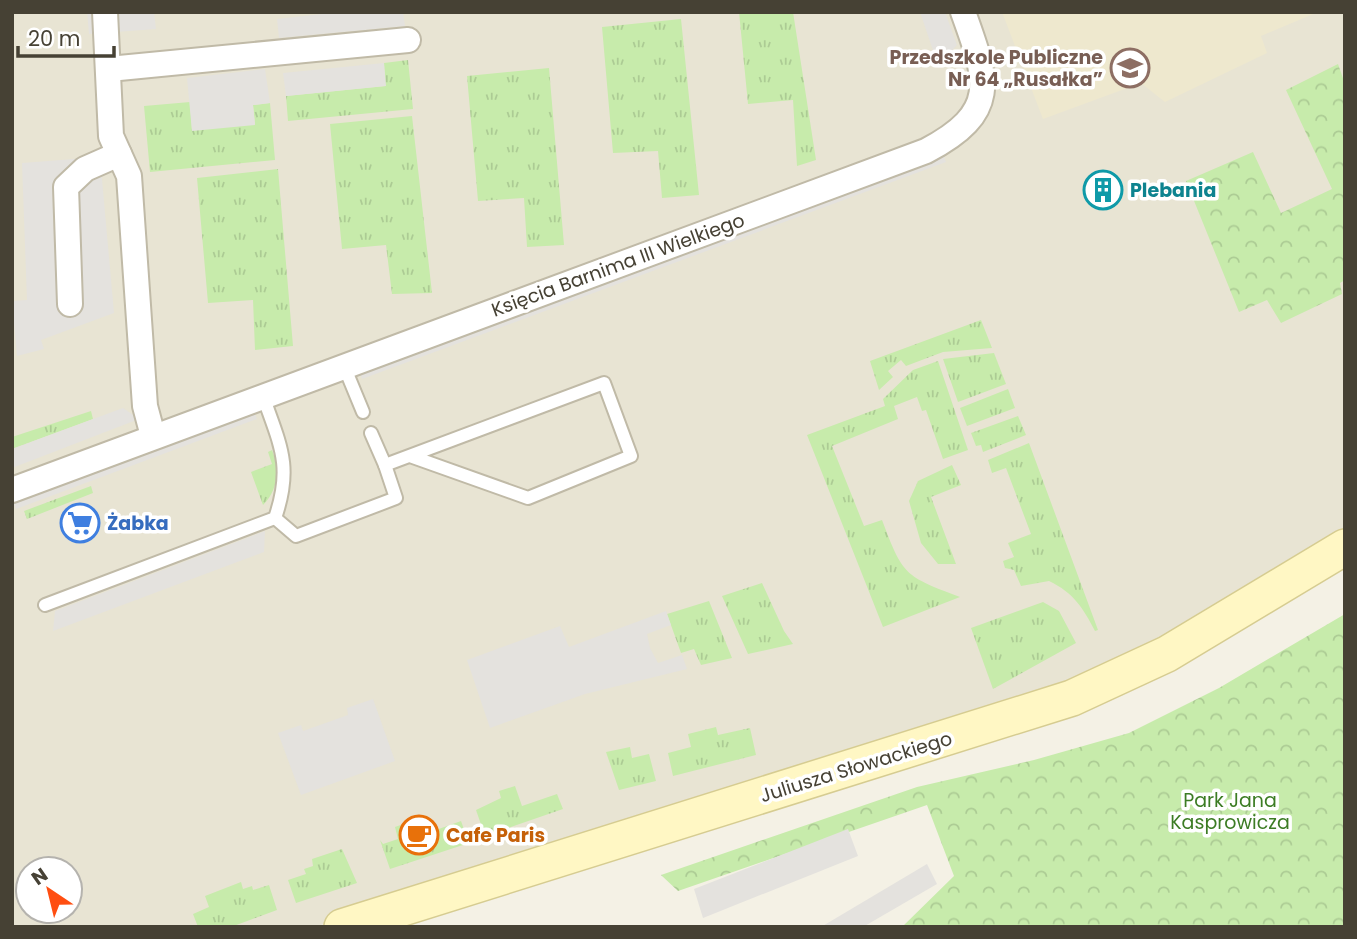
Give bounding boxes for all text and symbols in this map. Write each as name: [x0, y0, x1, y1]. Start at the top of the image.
scale bar: [18, 14, 114, 58]
text: 20 m: [28, 24, 81, 53]
place label: Przedszkole Publiczne Nr 64 „Rusałka”: [890, 44, 1103, 93]
school or university icon: Przedszkole Publiczne Nr 64 „Rusałka”: [1109, 47, 1151, 89]
building icon: Plebania: [1082, 169, 1124, 211]
place label: Plebania: [1130, 177, 1216, 204]
street label: Księcia Barnima III Wielkiego: [488, 207, 748, 323]
supermarket icon: Żabka: [59, 502, 101, 544]
place label: Żabka: [107, 510, 169, 537]
street label: Juliusza Słowackiego: [757, 725, 955, 809]
park label: Park Jana Kasprowicza: [1170, 787, 1290, 836]
cafe icon: Cafe Paris: [398, 814, 440, 856]
place label: Cafe Paris: [446, 822, 545, 849]
north arrow: [14, 855, 84, 925]
text: N: [26, 861, 53, 892]

